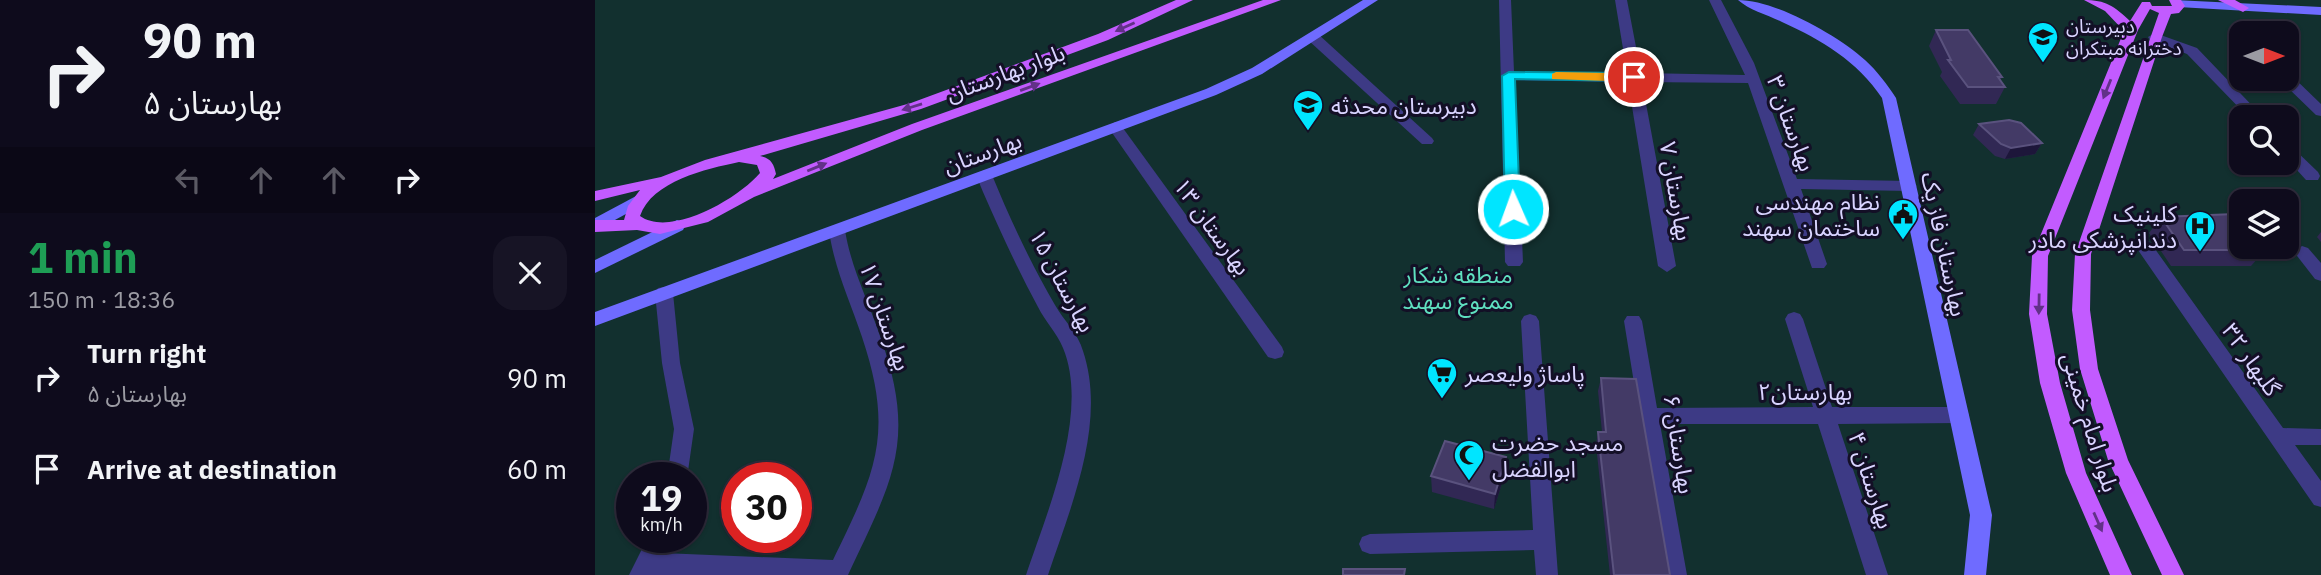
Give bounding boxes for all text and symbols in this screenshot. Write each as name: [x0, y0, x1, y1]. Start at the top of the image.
text: 90 m: [143, 8, 257, 71]
place label: دبیرستان دخترانه مبتکران: [2066, 14, 2182, 60]
school or university icon: دبیرستان دخترانه مبتکران: [2026, 20, 2060, 64]
north arrow: [2229, 21, 2299, 91]
map controls: [2229, 21, 2299, 259]
one-way arrow: [1114, 22, 1135, 33]
icon: right: [28, 28, 119, 119]
street label: بلوار بهارستان: [941, 37, 1069, 107]
pin: [1604, 47, 1664, 107]
icon: arrive: [1615, 58, 1653, 96]
street label: بهارستان ۳: [1761, 71, 1823, 175]
one-way arrow: [2102, 79, 2113, 100]
text: بهارستان ۵: [143, 81, 282, 123]
one-way arrow: [1019, 81, 1040, 92]
school or university icon: دبیرستان محدثه: [1291, 88, 1325, 132]
place label: دبیرستان محدثه: [1331, 90, 1477, 120]
one-way arrow: [901, 102, 922, 112]
button: search: [2229, 105, 2299, 175]
street label: بهارستان: [939, 124, 1025, 180]
street label: بهارستان ۷: [1654, 139, 1700, 243]
icon: left: [169, 161, 207, 199]
icon: ahead: [242, 161, 280, 199]
icon: ahead: [315, 161, 353, 199]
icon: right: [388, 161, 426, 199]
one-way arrow: [806, 161, 827, 172]
street label: بهارستان فاز یک: [1915, 169, 1975, 319]
street label: بهارستان ۱۳: [1168, 171, 1258, 281]
position arrow: [1476, 172, 1550, 246]
place label: نظام مهندسی ساختمان سهند: [1742, 186, 1880, 242]
button: layers: [2229, 189, 2299, 259]
public building icon: نظام مهندسی ساختمان سهند: [1886, 197, 1920, 241]
place label: کلینیک دندانپزشکی مادر: [2028, 198, 2178, 255]
hospital icon: کلینیک دندانپزشکی مادر: [2183, 209, 2217, 253]
street label: بهارستان ۱۵: [1023, 223, 1103, 337]
text: 1 min: [28, 230, 138, 285]
button: close: [493, 236, 567, 310]
street label: بهارستان ۱۷: [853, 258, 919, 374]
park label: منطقه شکار ممنوع سهند: [1402, 259, 1514, 318]
text: 150 m · 18:36: [28, 284, 175, 314]
one-way arrow: [2033, 293, 2045, 315]
street label: گلبهار ۳۲: [2216, 316, 2288, 402]
text: Turn right: [87, 336, 206, 370]
street label: بلوار امام خمینی: [2052, 349, 2126, 497]
supermarket icon: پاساژ ولیعصر: [1425, 356, 1459, 400]
place label: پاساژ ولیعصر: [1464, 358, 1585, 389]
icon: right: [28, 359, 66, 397]
text: 90 m: [507, 361, 567, 395]
street label: بهارستان۲: [1758, 376, 1852, 406]
text: بهارستان ۵: [87, 378, 187, 408]
street label: بهارستان ۶: [1657, 392, 1703, 496]
place label: مسجد حضرت ابوالفضل: [1492, 427, 1623, 483]
street label: بهارستان ۴: [1842, 428, 1902, 532]
mosque icon: مسجد حضرت ابوالفضل: [1452, 438, 1486, 482]
icon: arrive: [28, 450, 66, 488]
text: Arrive at destination: [87, 452, 337, 486]
text: 60 m: [507, 452, 567, 486]
speed limit sign: 30: [721, 462, 812, 553]
text: 19: [640, 475, 683, 521]
one-way arrow: [2092, 512, 2104, 532]
text: km/h: [640, 513, 683, 536]

